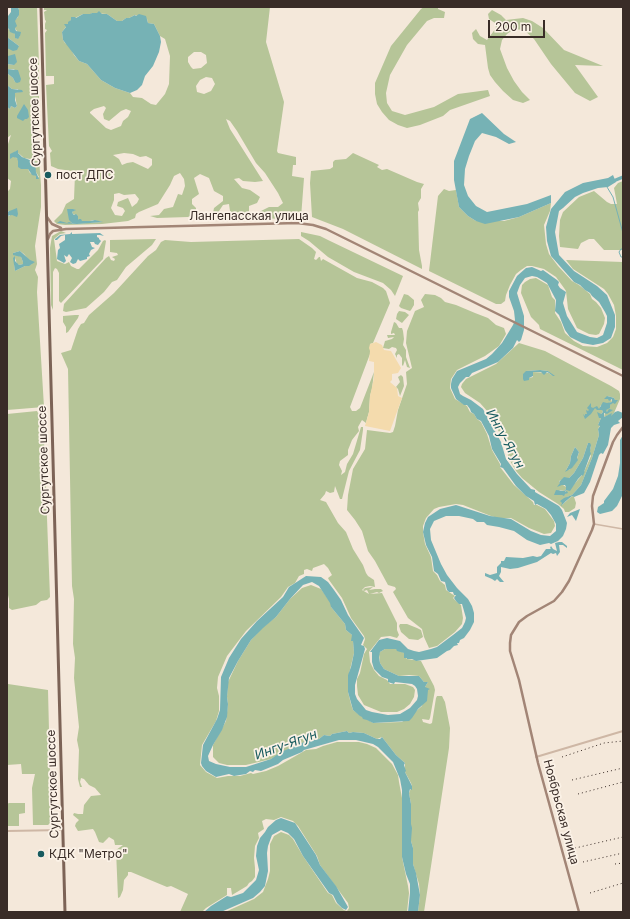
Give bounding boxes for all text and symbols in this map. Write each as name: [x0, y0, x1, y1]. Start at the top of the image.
scale bar: [490, 12, 547, 38]
text: 200 m: [495, 19, 531, 34]
street label: Сургутское шоссе: [26, 57, 44, 167]
place label: пост ДПС: [56, 168, 114, 182]
marker: пост ДПС: [43, 170, 53, 180]
street label: Лангепасская улица: [189, 209, 309, 223]
street label: Сургутское шоссе: [35, 405, 53, 515]
water label: Ингу-Ягун: [482, 407, 528, 471]
water label: Ингу-Ягун: [253, 726, 319, 764]
street label: Сургутское шоссе: [44, 729, 62, 839]
street label: Ноябрьская улица: [540, 758, 582, 866]
place label: КДК "Метро": [49, 847, 127, 861]
marker: КДК "Метро": [36, 849, 46, 859]

